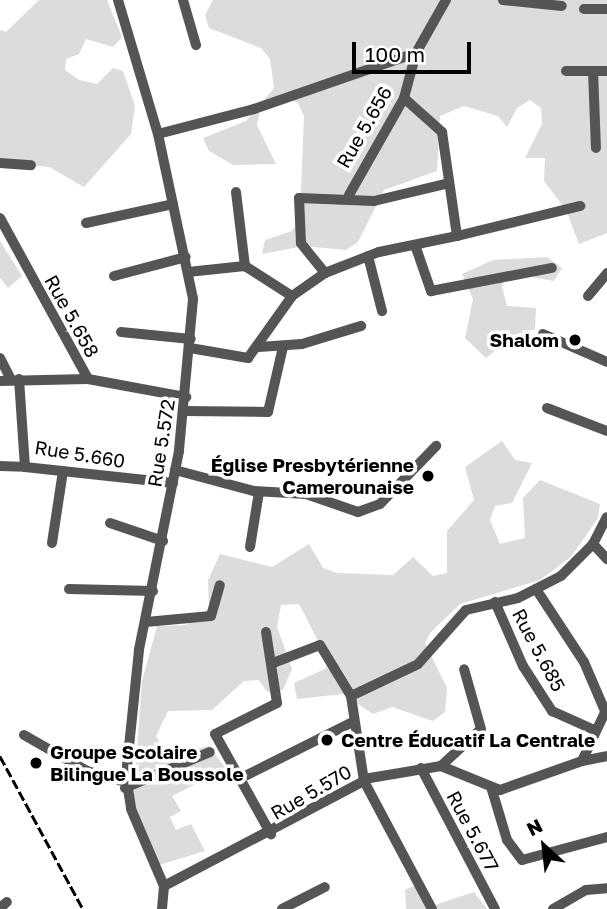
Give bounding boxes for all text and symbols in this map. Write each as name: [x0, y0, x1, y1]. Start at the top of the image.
scale bar: [355, 28, 474, 72]
text: 100 m: [365, 41, 425, 67]
street label: Rue 5.656: [331, 82, 397, 172]
street label: Rue 5.658: [40, 271, 104, 361]
place label: Shalom: [489, 329, 559, 351]
marker: Shalom: [565, 330, 585, 350]
street label: Rue 5.572: [143, 397, 179, 489]
street label: Rue 5.660: [33, 436, 127, 472]
place label: Église Presbytérienne Camerounaise: [211, 454, 414, 498]
marker: Église Presbytérienne Camerounaise: [420, 468, 436, 484]
street label: Rue 5.685: [508, 605, 570, 695]
place label: Centre Éducatif La Centrale: [341, 729, 595, 751]
marker: Centre Éducatif La Centrale: [319, 732, 335, 748]
place label: Groupe Scolaire Bilingue La Boussole: [50, 741, 244, 785]
marker: Groupe Scolaire Bilingue La Boussole: [28, 755, 44, 771]
street label: Rue 5.570: [267, 760, 355, 824]
street label: Rue 5.677: [442, 787, 504, 875]
north arrow: [509, 811, 579, 881]
text: N: [523, 813, 546, 840]

